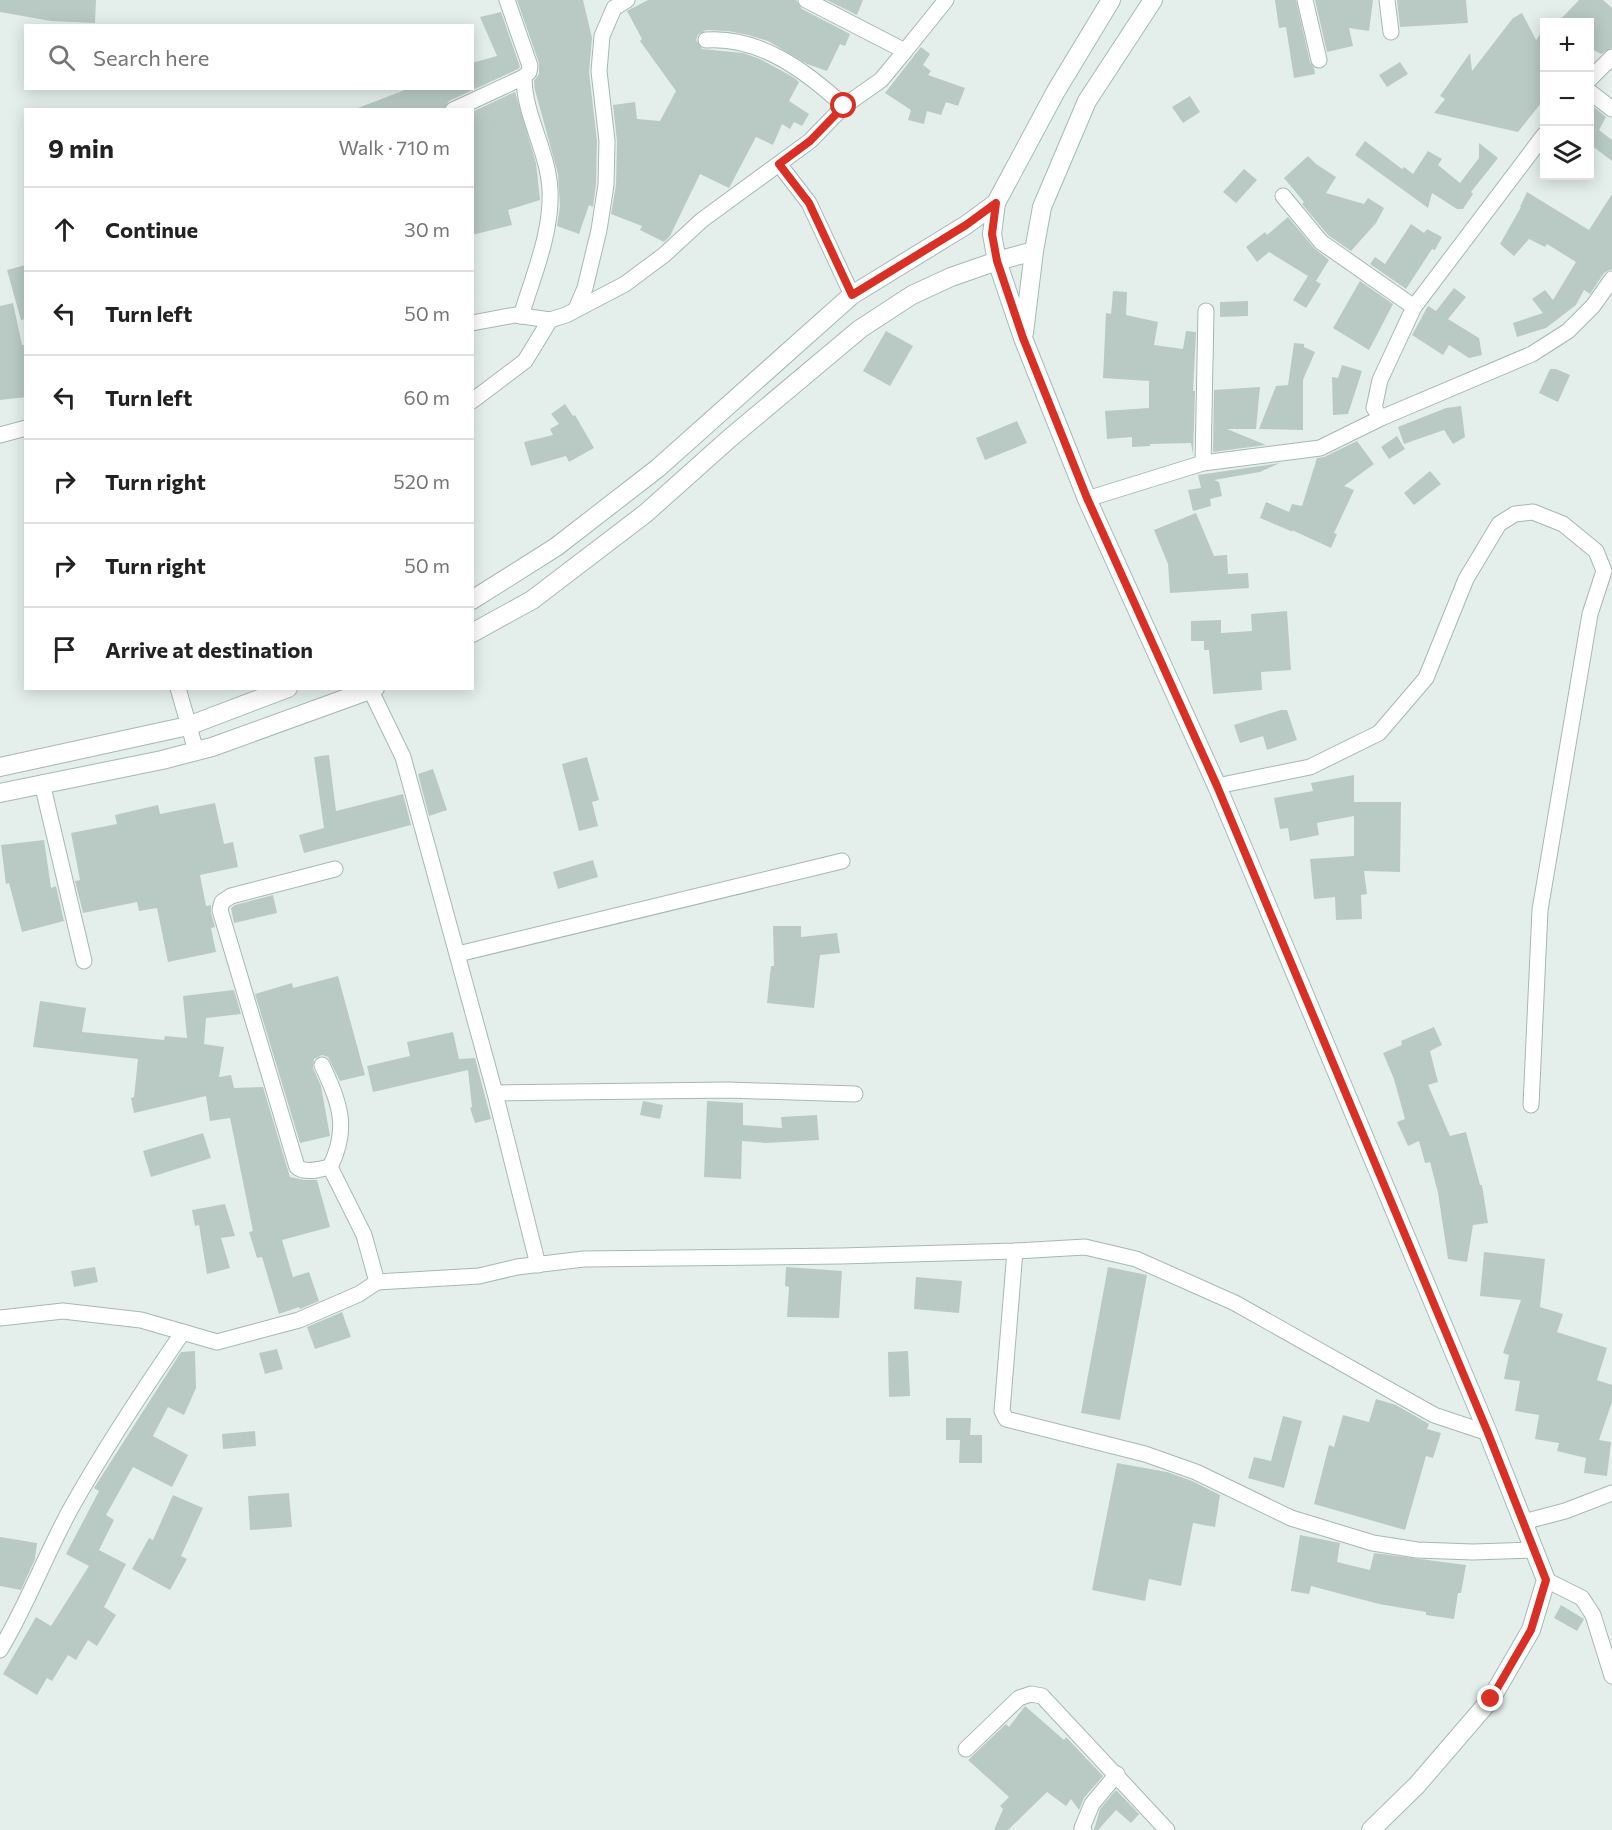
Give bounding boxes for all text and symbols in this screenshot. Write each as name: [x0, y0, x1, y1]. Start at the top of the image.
map controls: [1540, 18, 1594, 180]
button: +: [1540, 18, 1594, 72]
search box: [24, 24, 474, 90]
icon: search: [45, 41, 78, 74]
text: Search here: [93, 44, 209, 71]
button: −: [1540, 72, 1594, 126]
route start: [830, 92, 856, 118]
button: layers: [1540, 126, 1594, 180]
text: 9 min: [48, 132, 114, 163]
text: Walk · 710 m: [338, 135, 450, 159]
icon: ahead: [48, 213, 81, 246]
text: Continue: [105, 216, 198, 243]
text: 30 m: [404, 217, 450, 241]
icon: left: [48, 297, 81, 330]
text: Turn left: [105, 300, 192, 327]
text: 50 m: [404, 301, 450, 325]
icon: left: [48, 381, 81, 414]
text: Turn left: [105, 384, 192, 411]
text: 60 m: [404, 385, 450, 409]
icon: right: [48, 465, 81, 498]
text: Turn right: [105, 468, 206, 495]
text: 520 m: [393, 469, 450, 493]
icon: right: [48, 549, 81, 582]
text: Turn right: [105, 552, 206, 579]
text: 50 m: [404, 553, 450, 577]
icon: arrive: [48, 633, 81, 666]
text: Arrive at destination: [105, 636, 313, 663]
route end: [1477, 1685, 1503, 1711]

